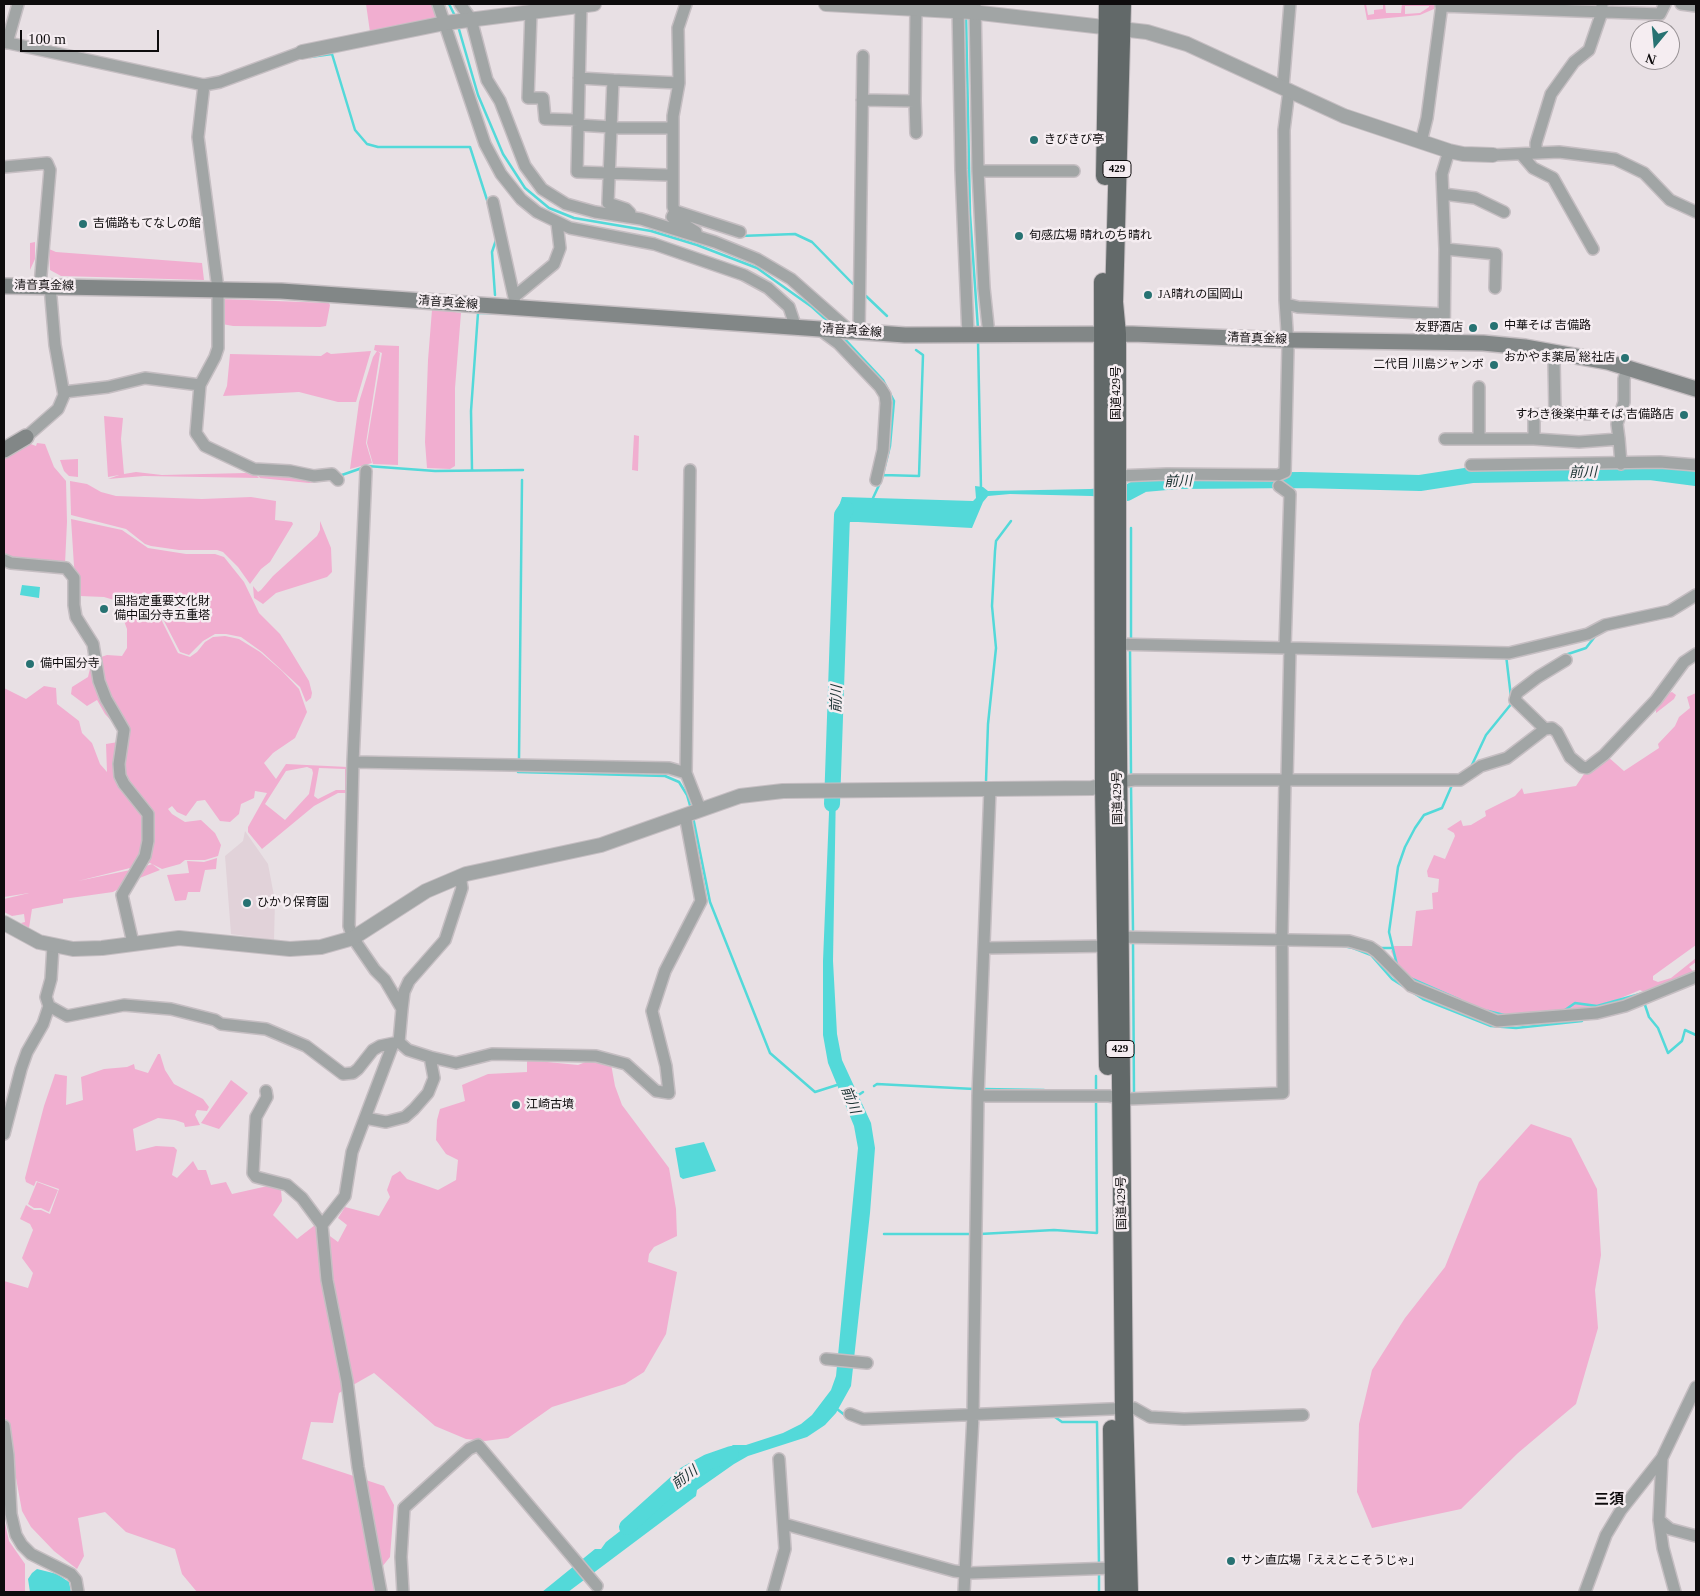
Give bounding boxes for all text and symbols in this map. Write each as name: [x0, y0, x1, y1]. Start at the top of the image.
scale bar: [22, 20, 161, 52]
north arrow: [1630, 20, 1680, 70]
text: 100 m: [28, 31, 66, 47]
text: N: [1644, 50, 1658, 68]
place label: きびきび亭: [1044, 133, 1104, 147]
marker: きびきび亭: [1028, 134, 1040, 146]
road number: 429: [1103, 160, 1131, 178]
place label: 吉備路もてなしの館: [93, 217, 201, 231]
marker: 吉備路もてなしの館: [77, 218, 89, 230]
place label: 旬感広場 晴れのち晴れ: [1029, 229, 1152, 243]
marker: 旬感広場 晴れのち晴れ: [1013, 230, 1025, 242]
street label: 清音真金線: [14, 278, 74, 294]
place label: JA晴れの国岡山: [1158, 288, 1243, 302]
marker: JA晴れの国岡山: [1142, 289, 1154, 301]
street label: 清音真金線: [418, 294, 478, 312]
place label: 中華そば 吉備路: [1504, 319, 1591, 333]
marker: 中華そば 吉備路: [1488, 320, 1500, 332]
place label: 友野酒店: [1415, 321, 1463, 335]
street label: 清音真金線: [822, 322, 882, 340]
marker: 友野酒店: [1467, 322, 1479, 334]
street label: 清音真金線: [1227, 331, 1287, 347]
place label: おかやま薬局 総社店: [1504, 351, 1615, 365]
marker: おかやま薬局 総社店: [1619, 352, 1631, 364]
place label: 二代目 川島ジャンボ: [1373, 358, 1484, 372]
marker: 二代目 川島ジャンボ: [1488, 359, 1500, 371]
street label: 国道429号: [1110, 366, 1124, 420]
place label: すわき後楽中華そば 吉備路店: [1515, 408, 1674, 422]
marker: すわき後楽中華そば 吉備路店: [1678, 409, 1690, 421]
water label: 前川: [1569, 464, 1597, 482]
water label: 前川: [1164, 473, 1192, 491]
place label: 国指定重要文化財 備中国分寺五重塔: [114, 595, 210, 623]
marker: 国指定重要文化財 備中国分寺五重塔: [98, 603, 110, 615]
place label: 備中国分寺: [40, 657, 100, 671]
marker: 備中国分寺: [24, 658, 36, 670]
water label: 前川: [828, 685, 846, 713]
street label: 国道429号: [1110, 771, 1126, 825]
place label: ひかり保育園: [257, 896, 329, 910]
marker: ひかり保育園: [241, 897, 253, 909]
road number: 429: [1106, 1040, 1134, 1058]
water label: 前川: [837, 1084, 863, 1116]
place label: 江崎古墳: [526, 1098, 574, 1112]
marker: 江崎古墳: [510, 1099, 522, 1111]
street label: 国道429号: [1114, 1176, 1130, 1230]
water label: 前川: [669, 1463, 701, 1493]
district label: 三須: [1594, 1491, 1624, 1509]
place label: サン直広場「ええとこそうじゃ」: [1241, 1554, 1421, 1568]
marker: サン直広場「ええとこそうじゃ」: [1225, 1555, 1237, 1567]

